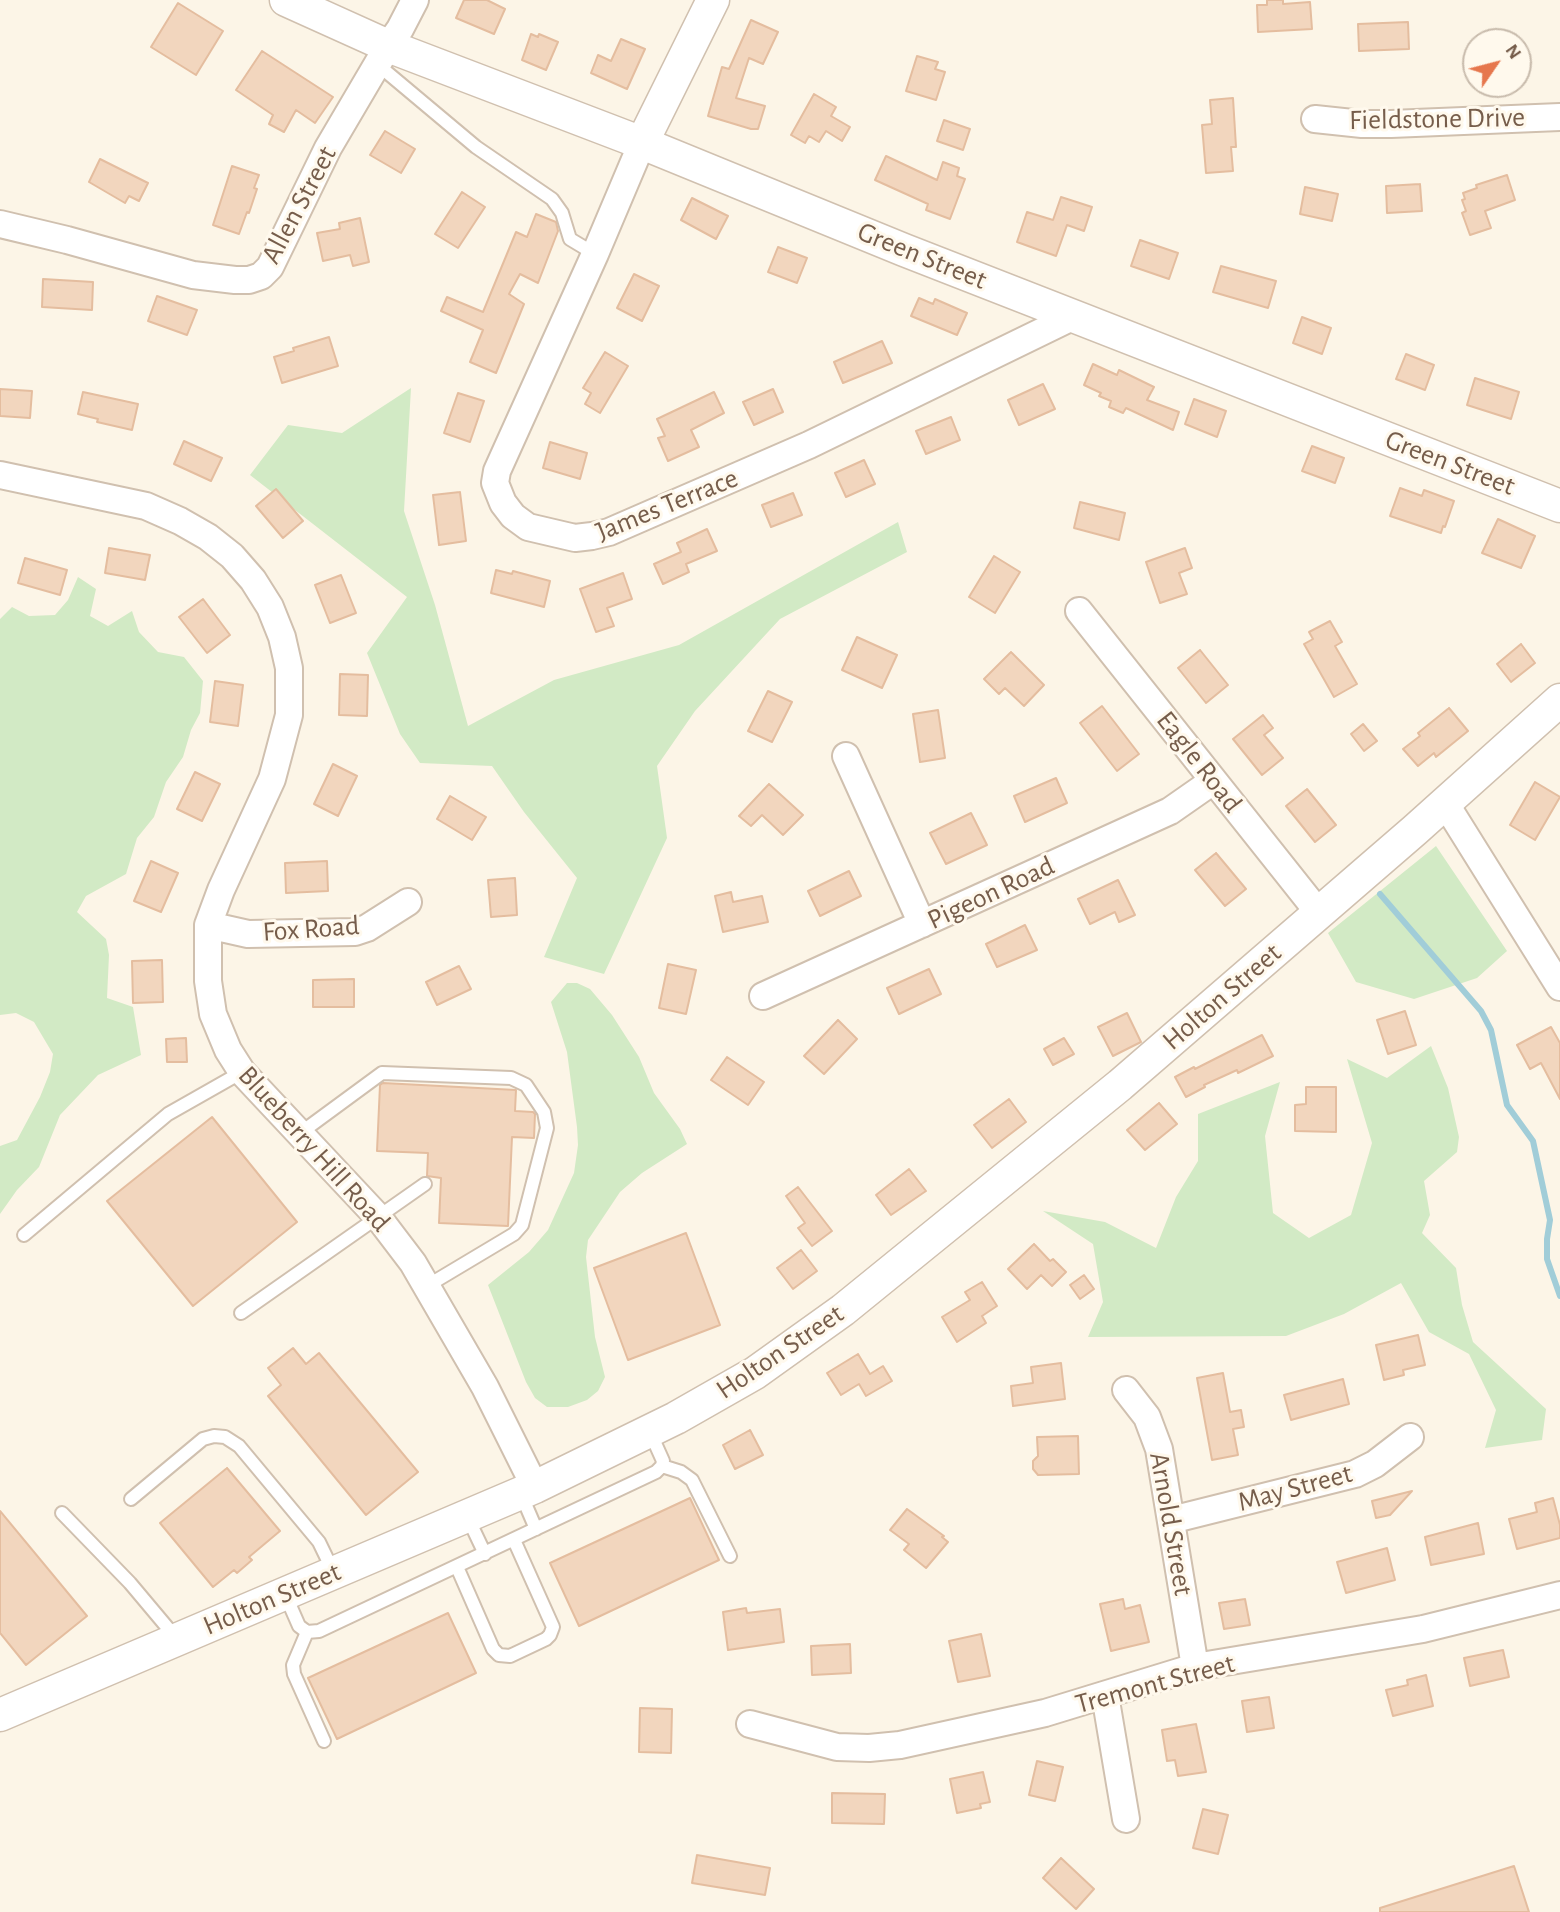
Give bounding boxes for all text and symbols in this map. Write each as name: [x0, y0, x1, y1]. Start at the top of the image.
north arrow: [1462, 28, 1532, 98]
text: N: [1501, 41, 1525, 63]
street label: Fieldstone Drive: [1349, 101, 1525, 137]
street label: Allen Street: [254, 141, 344, 269]
street label: Green Street: [853, 215, 991, 297]
street label: Green Street: [1380, 423, 1520, 503]
street label: James Terrace: [591, 461, 743, 549]
street label: Eagle Road: [1149, 705, 1249, 819]
street label: Pigeon Road: [922, 849, 1060, 937]
street label: Fox Road: [261, 909, 361, 949]
street label: Holton Street: [1156, 936, 1288, 1058]
street label: Blueberry Hill Road: [231, 1059, 397, 1239]
street label: Holton Street: [710, 1297, 850, 1407]
street label: Arnold Street: [1142, 1450, 1200, 1598]
street label: May Street: [1234, 1457, 1356, 1519]
street label: Holton Street: [198, 1555, 346, 1643]
street label: Tremont Street: [1072, 1647, 1238, 1721]

